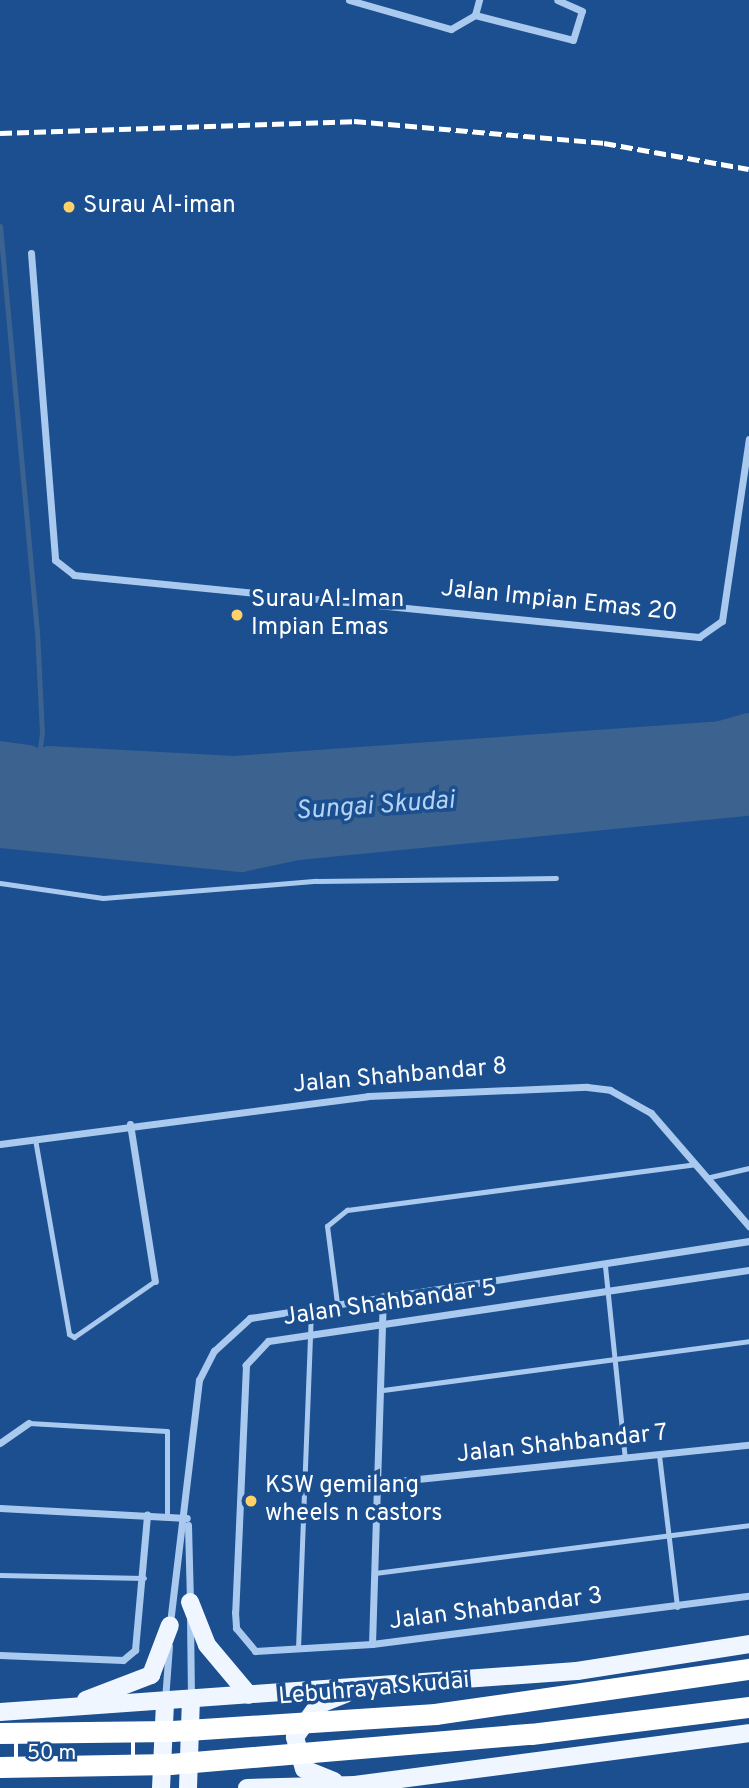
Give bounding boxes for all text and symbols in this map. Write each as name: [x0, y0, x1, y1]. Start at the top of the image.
place label: Surau Al-iman: [83, 193, 237, 221]
marker: Surau Al-iman: [61, 199, 77, 215]
street label: Jalan Impian Emas 20: [439, 575, 679, 629]
place label: Surau Al-Iman Impian Emas: [251, 587, 405, 643]
marker: Surau Al-Iman Impian Emas: [229, 607, 245, 623]
water label: Sungai Skudai: [295, 786, 455, 828]
street label: Jalan Shahbandar 8: [292, 1053, 508, 1101]
street label: Jalan Shahbandar 5: [281, 1275, 499, 1333]
street label: Jalan Shahbandar 7: [455, 1420, 669, 1470]
place label: KSW gemilang wheels n castors: [265, 1473, 442, 1529]
marker: KSW gemilang wheels n castors: [243, 1493, 259, 1509]
street label: Jalan Shahbandar 3: [388, 1583, 604, 1637]
street label: Lebuhraya Skudai: [277, 1667, 471, 1713]
scale bar: [18, 1728, 138, 1772]
text: 50 m: [27, 1740, 76, 1767]

